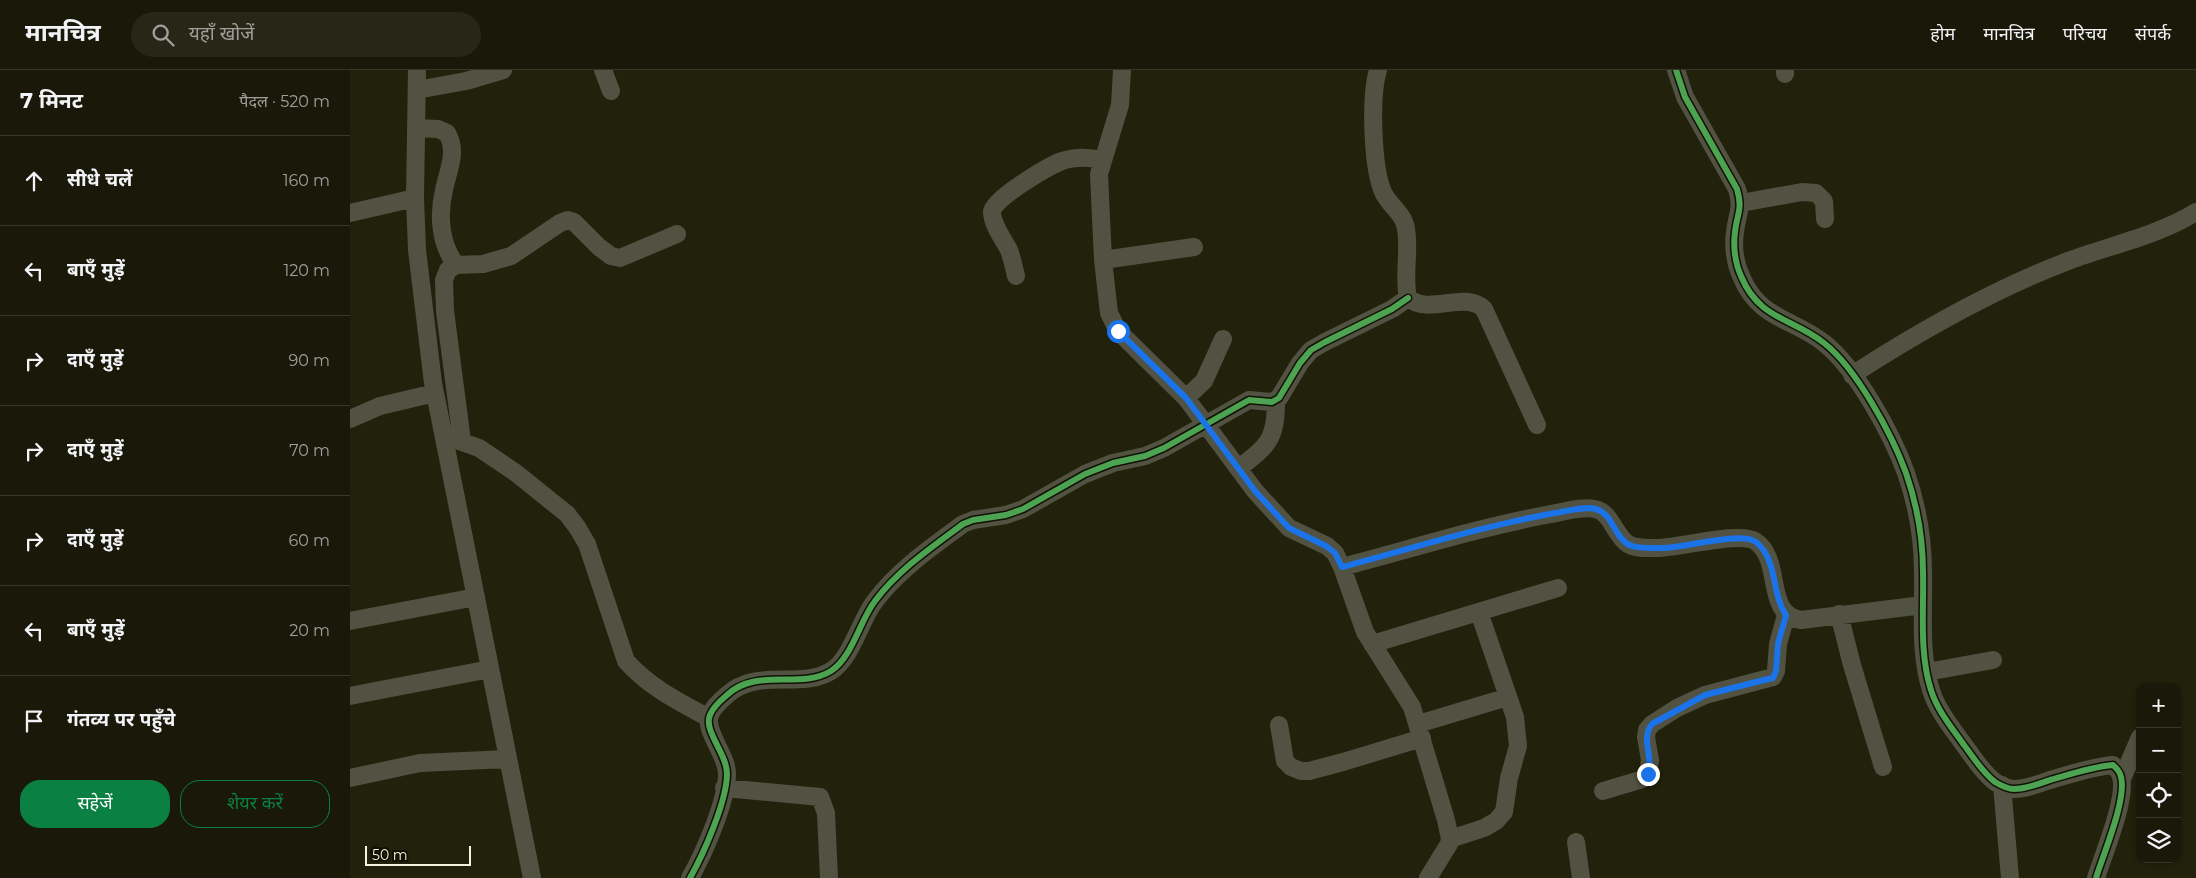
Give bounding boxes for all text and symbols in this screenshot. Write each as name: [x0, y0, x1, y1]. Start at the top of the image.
search box: [131, 12, 481, 57]
text: मानचित्र: [25, 18, 101, 47]
icon: search: [149, 21, 177, 49]
text: यहाँ खोजें: [189, 22, 254, 45]
text: होम: [1930, 23, 1955, 45]
text: मानचित्र: [1983, 23, 2035, 45]
text: परिचय: [2063, 23, 2107, 45]
text: संपर्क: [2135, 23, 2171, 45]
text: 7 मिनट: [20, 88, 83, 113]
text: पैदल · 520 m: [239, 92, 330, 111]
icon: ahead: [20, 167, 48, 195]
text: सीधे चलें: [67, 168, 132, 191]
text: 160 m: [283, 171, 330, 190]
icon: left: [20, 257, 48, 285]
text: बाएँ मुड़ें: [67, 258, 124, 281]
text: 120 m: [283, 261, 330, 280]
route start: [1107, 320, 1130, 343]
icon: right: [20, 347, 48, 375]
text: दाएँ मुड़ें: [67, 348, 123, 371]
text: 90 m: [288, 351, 330, 370]
icon: right: [20, 437, 48, 465]
text: दाएँ मुड़ें: [67, 438, 123, 461]
text: 70 m: [289, 441, 330, 460]
icon: right: [20, 527, 48, 555]
text: दाएँ मुड़ें: [67, 528, 123, 551]
text: 60 m: [288, 531, 330, 550]
icon: left: [20, 617, 48, 645]
text: बाएँ मुड़ें: [67, 618, 124, 641]
text: 20 m: [289, 621, 330, 640]
map controls: [2136, 683, 2181, 863]
button: +: [2136, 683, 2181, 728]
icon: arrive: [20, 707, 48, 735]
text: गंतव्य पर पहुँचे: [67, 708, 175, 731]
button: −: [2136, 728, 2181, 773]
route end: [1637, 763, 1660, 786]
button: locate: [2136, 773, 2181, 818]
button: सहेजें: [20, 780, 170, 828]
button: शेयर करें: [180, 780, 330, 828]
button: layers: [2136, 818, 2181, 863]
scale bar: [365, 843, 471, 866]
text: 50 m: [372, 846, 408, 864]

